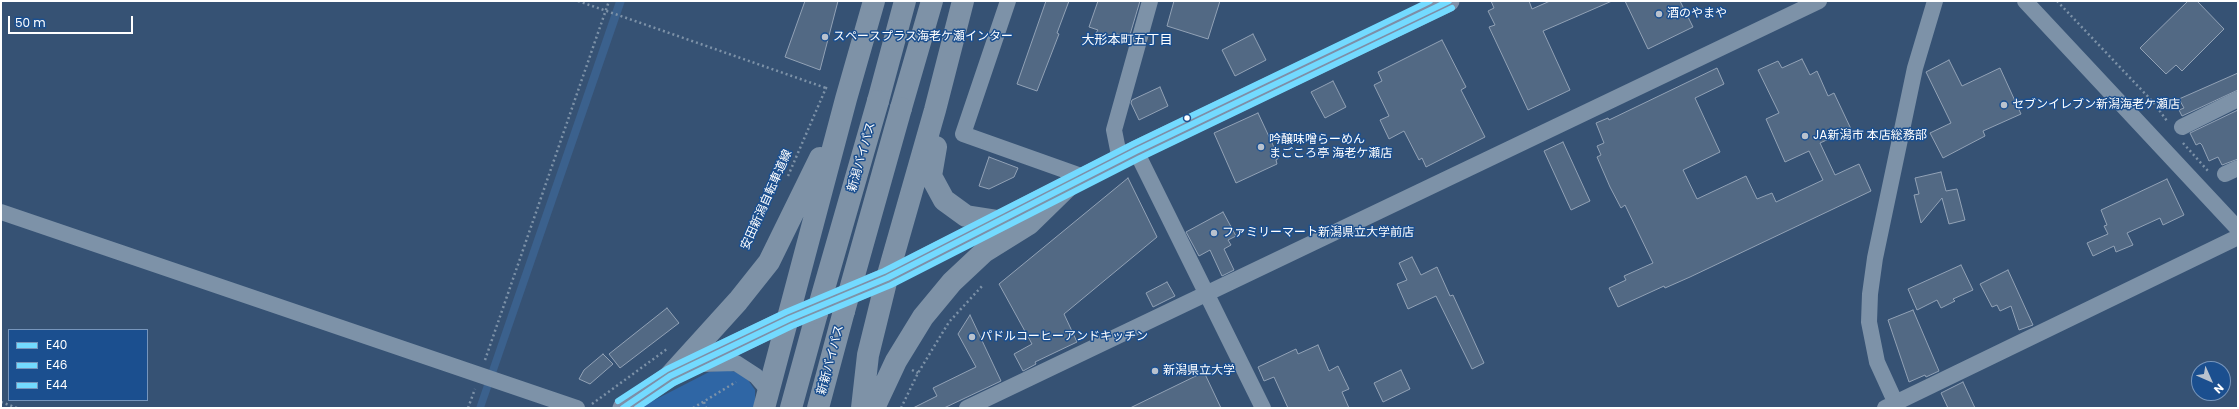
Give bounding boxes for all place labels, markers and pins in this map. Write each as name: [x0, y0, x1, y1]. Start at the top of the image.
place label: 酒のやまや: [1667, 7, 1727, 21]
marker: 酒のやまや: [1654, 9, 1664, 19]
place label: スペースプラス海老ケ瀬インター: [833, 30, 1013, 44]
marker: スペースプラス海老ケ瀬インター: [820, 32, 830, 42]
place label: セブンイレブン新潟海老ケ瀬店: [2012, 98, 2180, 112]
marker: セブンイレブン新潟海老ケ瀬店: [1999, 100, 2009, 110]
unlabelled marker: [1182, 113, 1192, 123]
place label: JA新潟市 本店総務部: [1813, 129, 1927, 143]
marker: JA新潟市 本店総務部: [1800, 131, 1810, 141]
place label: 吟醸味噌らーめん まごころ亭 海老ケ瀬店: [1269, 133, 1392, 161]
marker: 吟醸味噌らーめん まごころ亭 海老ケ瀬店: [1256, 142, 1266, 152]
place label: ファミリーマート新潟県立大学前店: [1222, 226, 1414, 240]
marker: ファミリーマート新潟県立大学前店: [1209, 228, 1219, 238]
place label: パドルコーヒーアンドキッチン: [980, 330, 1148, 344]
marker: パドルコーヒーアンドキッチン: [967, 332, 977, 342]
place label: 新潟県立大学: [1163, 364, 1235, 378]
marker: 新潟県立大学: [1150, 366, 1160, 376]

